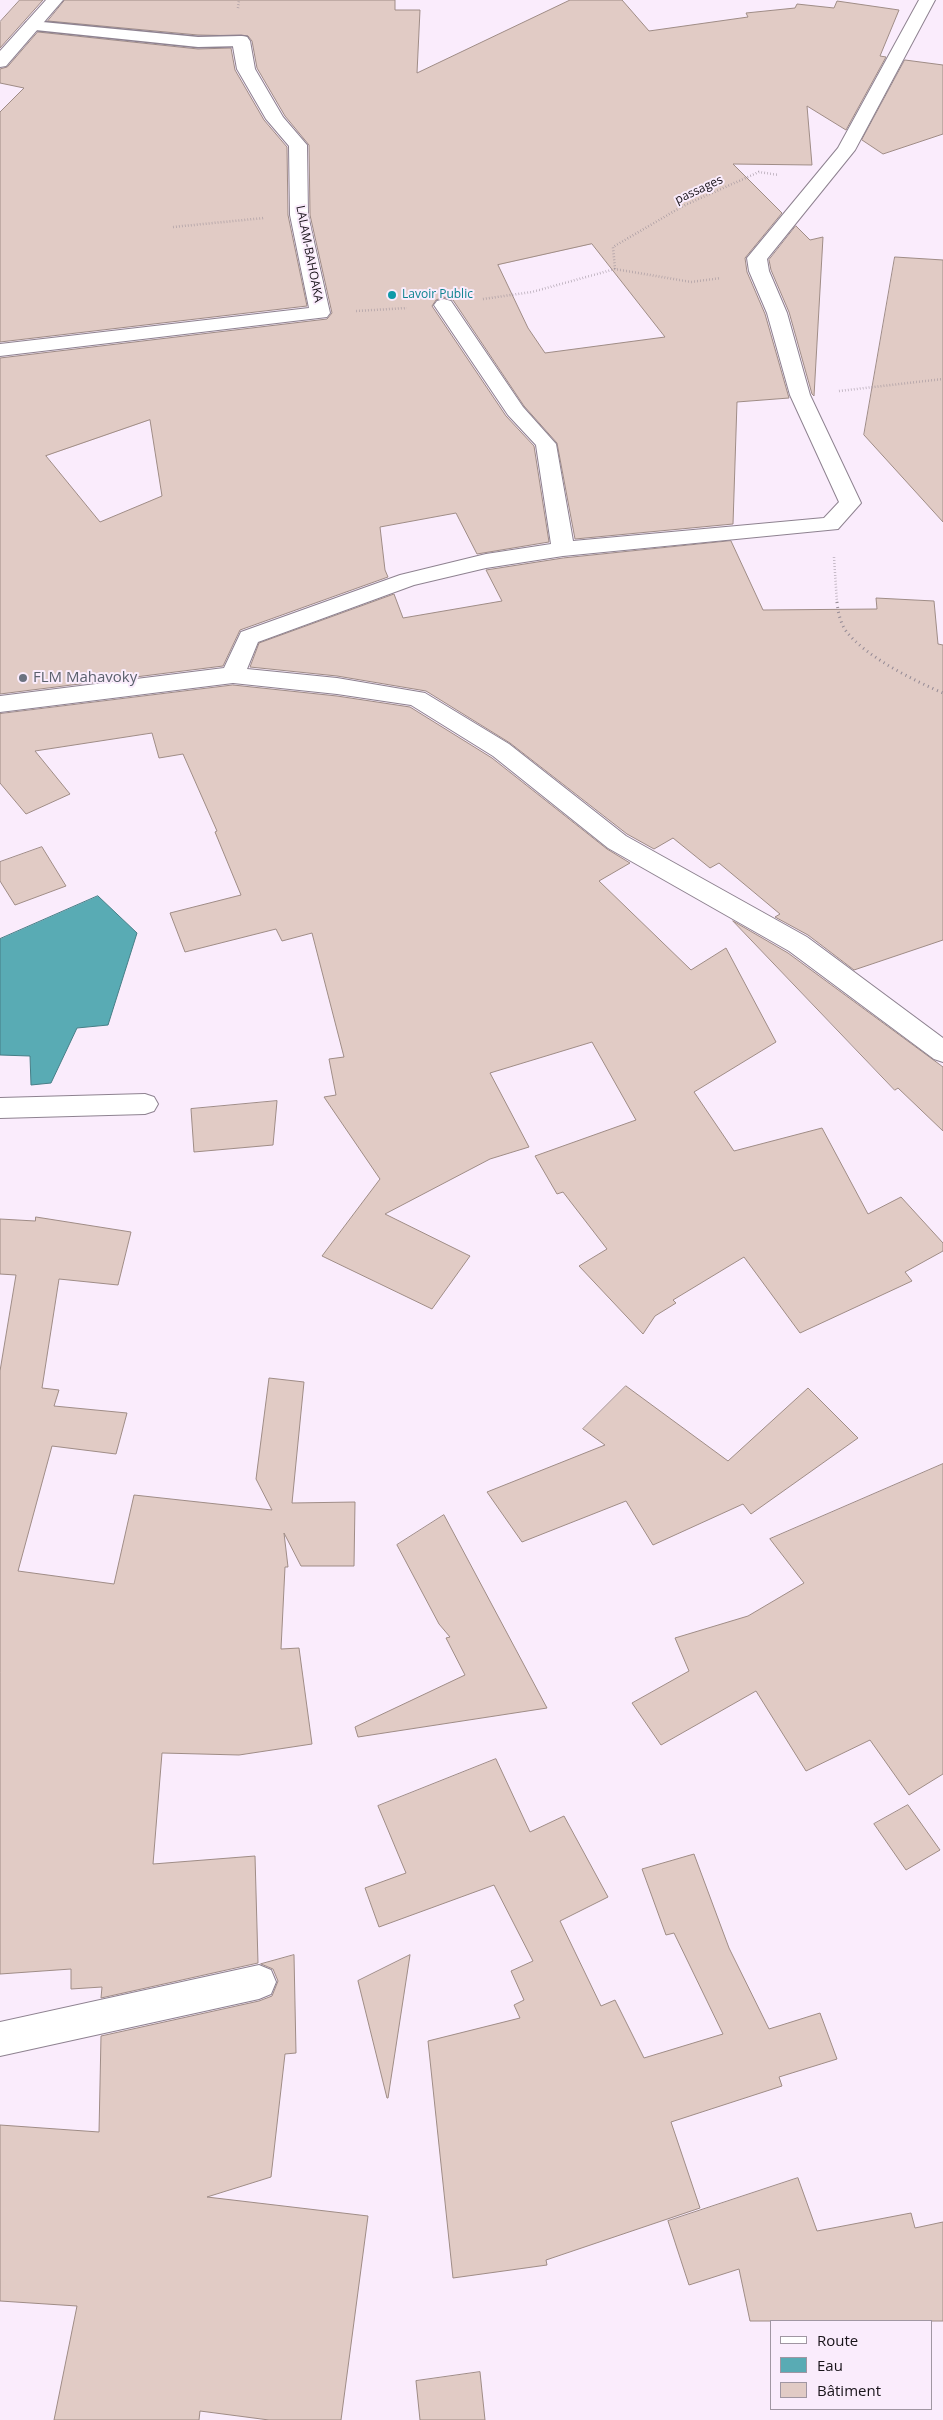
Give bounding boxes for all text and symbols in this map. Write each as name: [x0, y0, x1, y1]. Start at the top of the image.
street label: passages: [673, 173, 725, 207]
street label: LALAM-BAHOAKA: [293, 204, 325, 304]
place label: Lavoir Public: [402, 288, 473, 302]
marker: Lavoir Public: [386, 289, 398, 301]
place label: FLM Mahavoky: [33, 669, 137, 687]
marker: FLM Mahavoky: [17, 672, 29, 684]
legend: [770, 2320, 933, 2410]
text: Route: [817, 2330, 858, 2350]
text: Eau: [817, 2355, 843, 2375]
text: Bâtiment: [817, 2380, 881, 2400]

